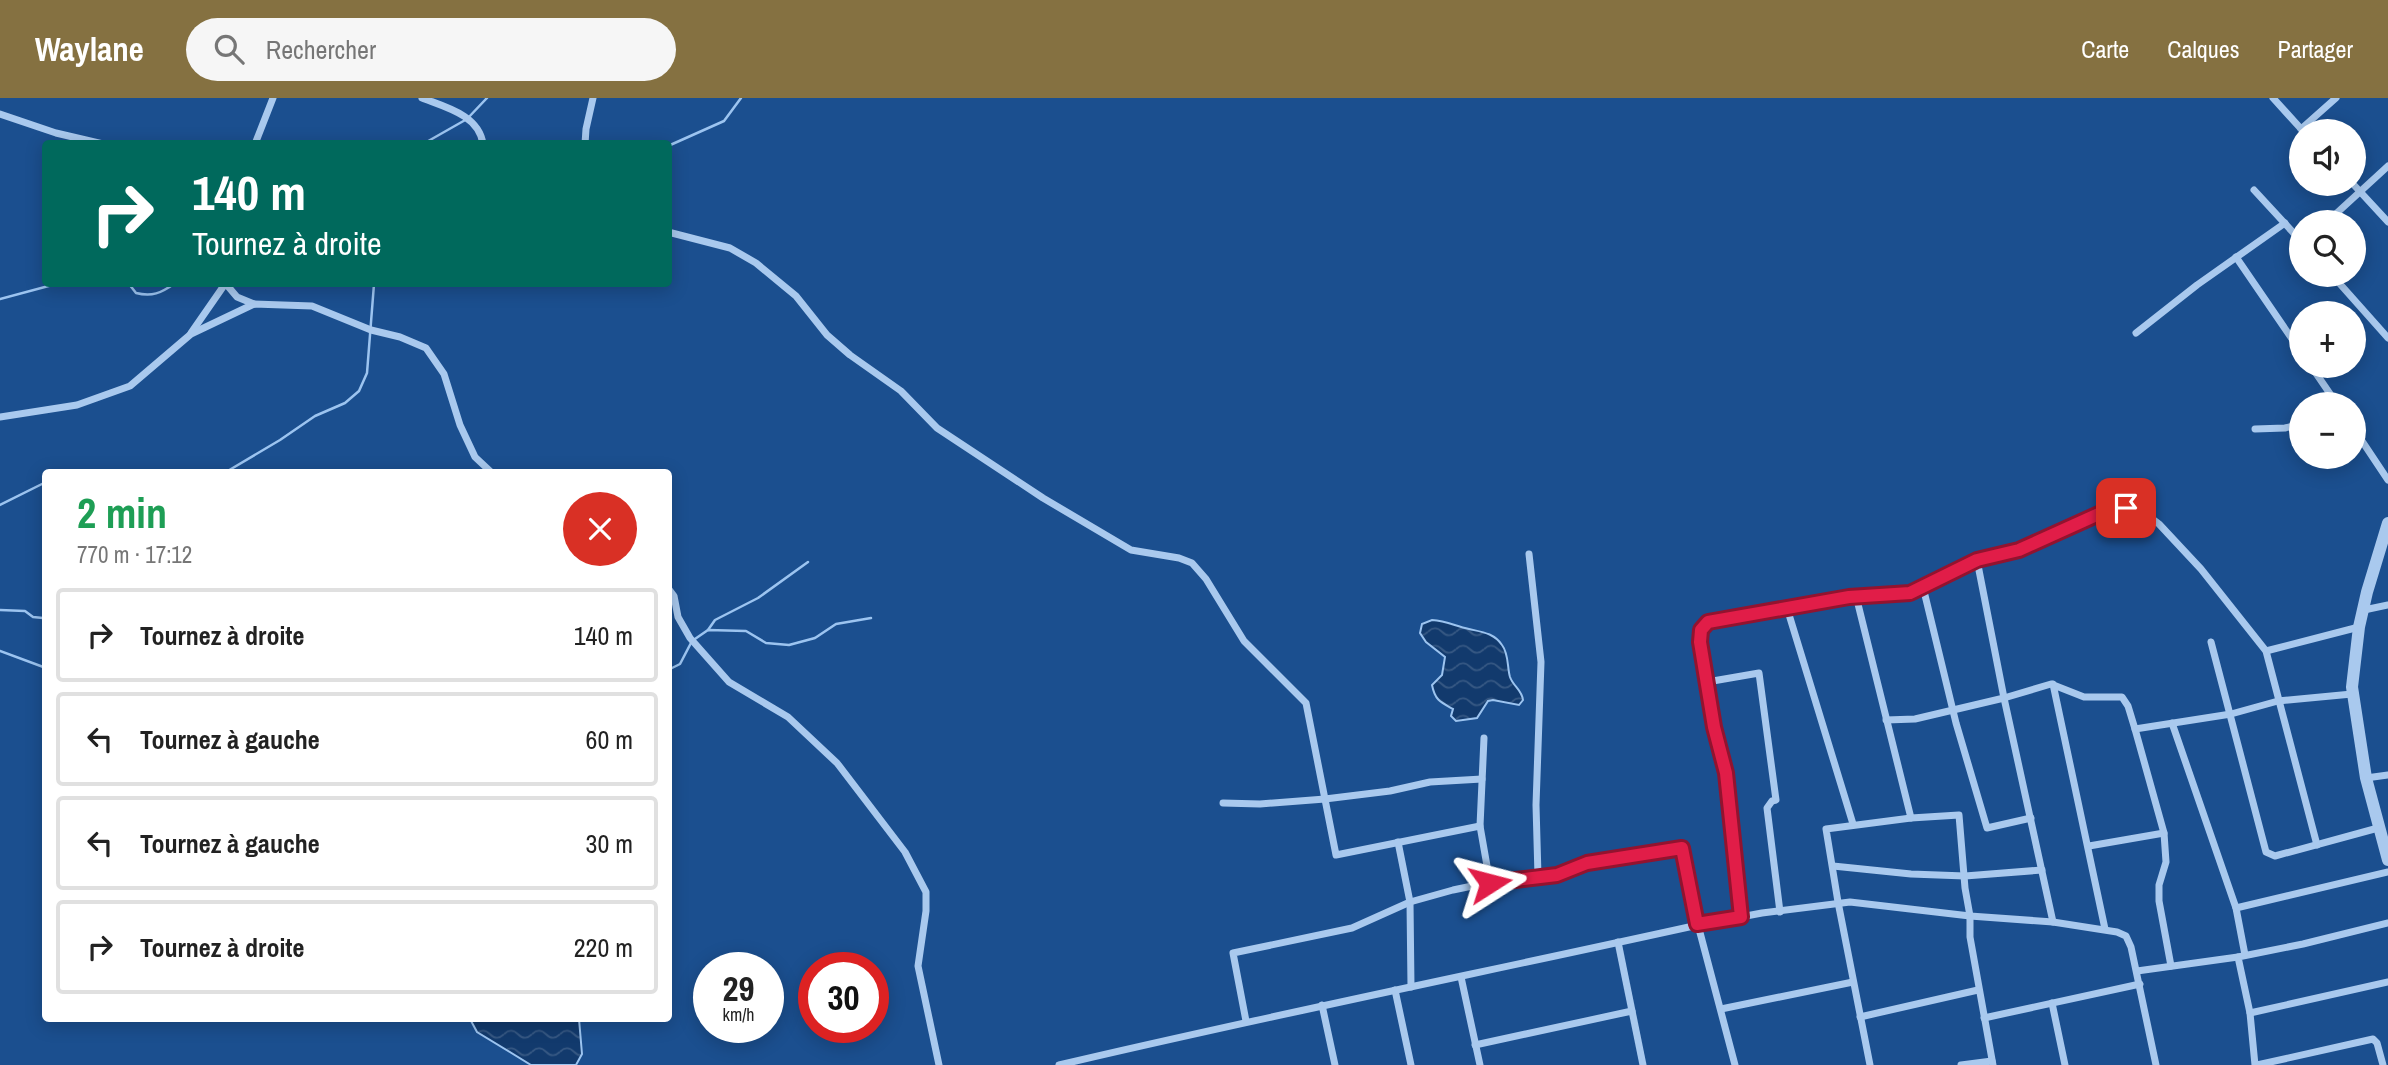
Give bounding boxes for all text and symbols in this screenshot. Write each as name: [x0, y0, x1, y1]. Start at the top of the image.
search box: [186, 18, 676, 81]
text: Waylane: [35, 27, 144, 71]
icon: search: [210, 30, 248, 68]
text: Rechercher: [266, 32, 376, 67]
text: Carte: [2081, 33, 2129, 65]
text: Calques: [2167, 33, 2240, 65]
text: Partager: [2278, 33, 2353, 65]
map controls: [2289, 119, 2366, 469]
button: sound: [2289, 119, 2366, 196]
text: 140 m: [192, 159, 306, 225]
icon: right: [77, 168, 168, 259]
button: search: [2289, 210, 2366, 287]
text: Tournez à droite: [192, 222, 382, 265]
button: +: [2289, 301, 2366, 378]
button: −: [2289, 392, 2366, 469]
pin: [2096, 478, 2156, 538]
text: 2 min: [77, 485, 167, 541]
icon: arrive: [2107, 489, 2145, 527]
button: close: [563, 492, 637, 566]
text: 770 m · 17:12: [77, 539, 192, 570]
icon: right: [81, 616, 119, 654]
text: Tournez à droite: [140, 618, 304, 653]
text: 140 m: [574, 618, 633, 653]
icon: left: [81, 720, 119, 758]
text: Tournez à gauche: [140, 722, 320, 757]
text: 60 m: [586, 722, 633, 757]
icon: left: [81, 824, 119, 862]
text: Tournez à gauche: [140, 826, 320, 861]
text: 30 m: [586, 826, 633, 861]
position arrow: [1453, 846, 1527, 920]
icon: right: [81, 928, 119, 966]
text: Tournez à droite: [140, 930, 304, 965]
text: 220 m: [574, 930, 633, 965]
speed limit sign: 30: [798, 952, 889, 1043]
text: 29: [723, 965, 754, 1012]
text: km/h: [723, 1002, 755, 1027]

